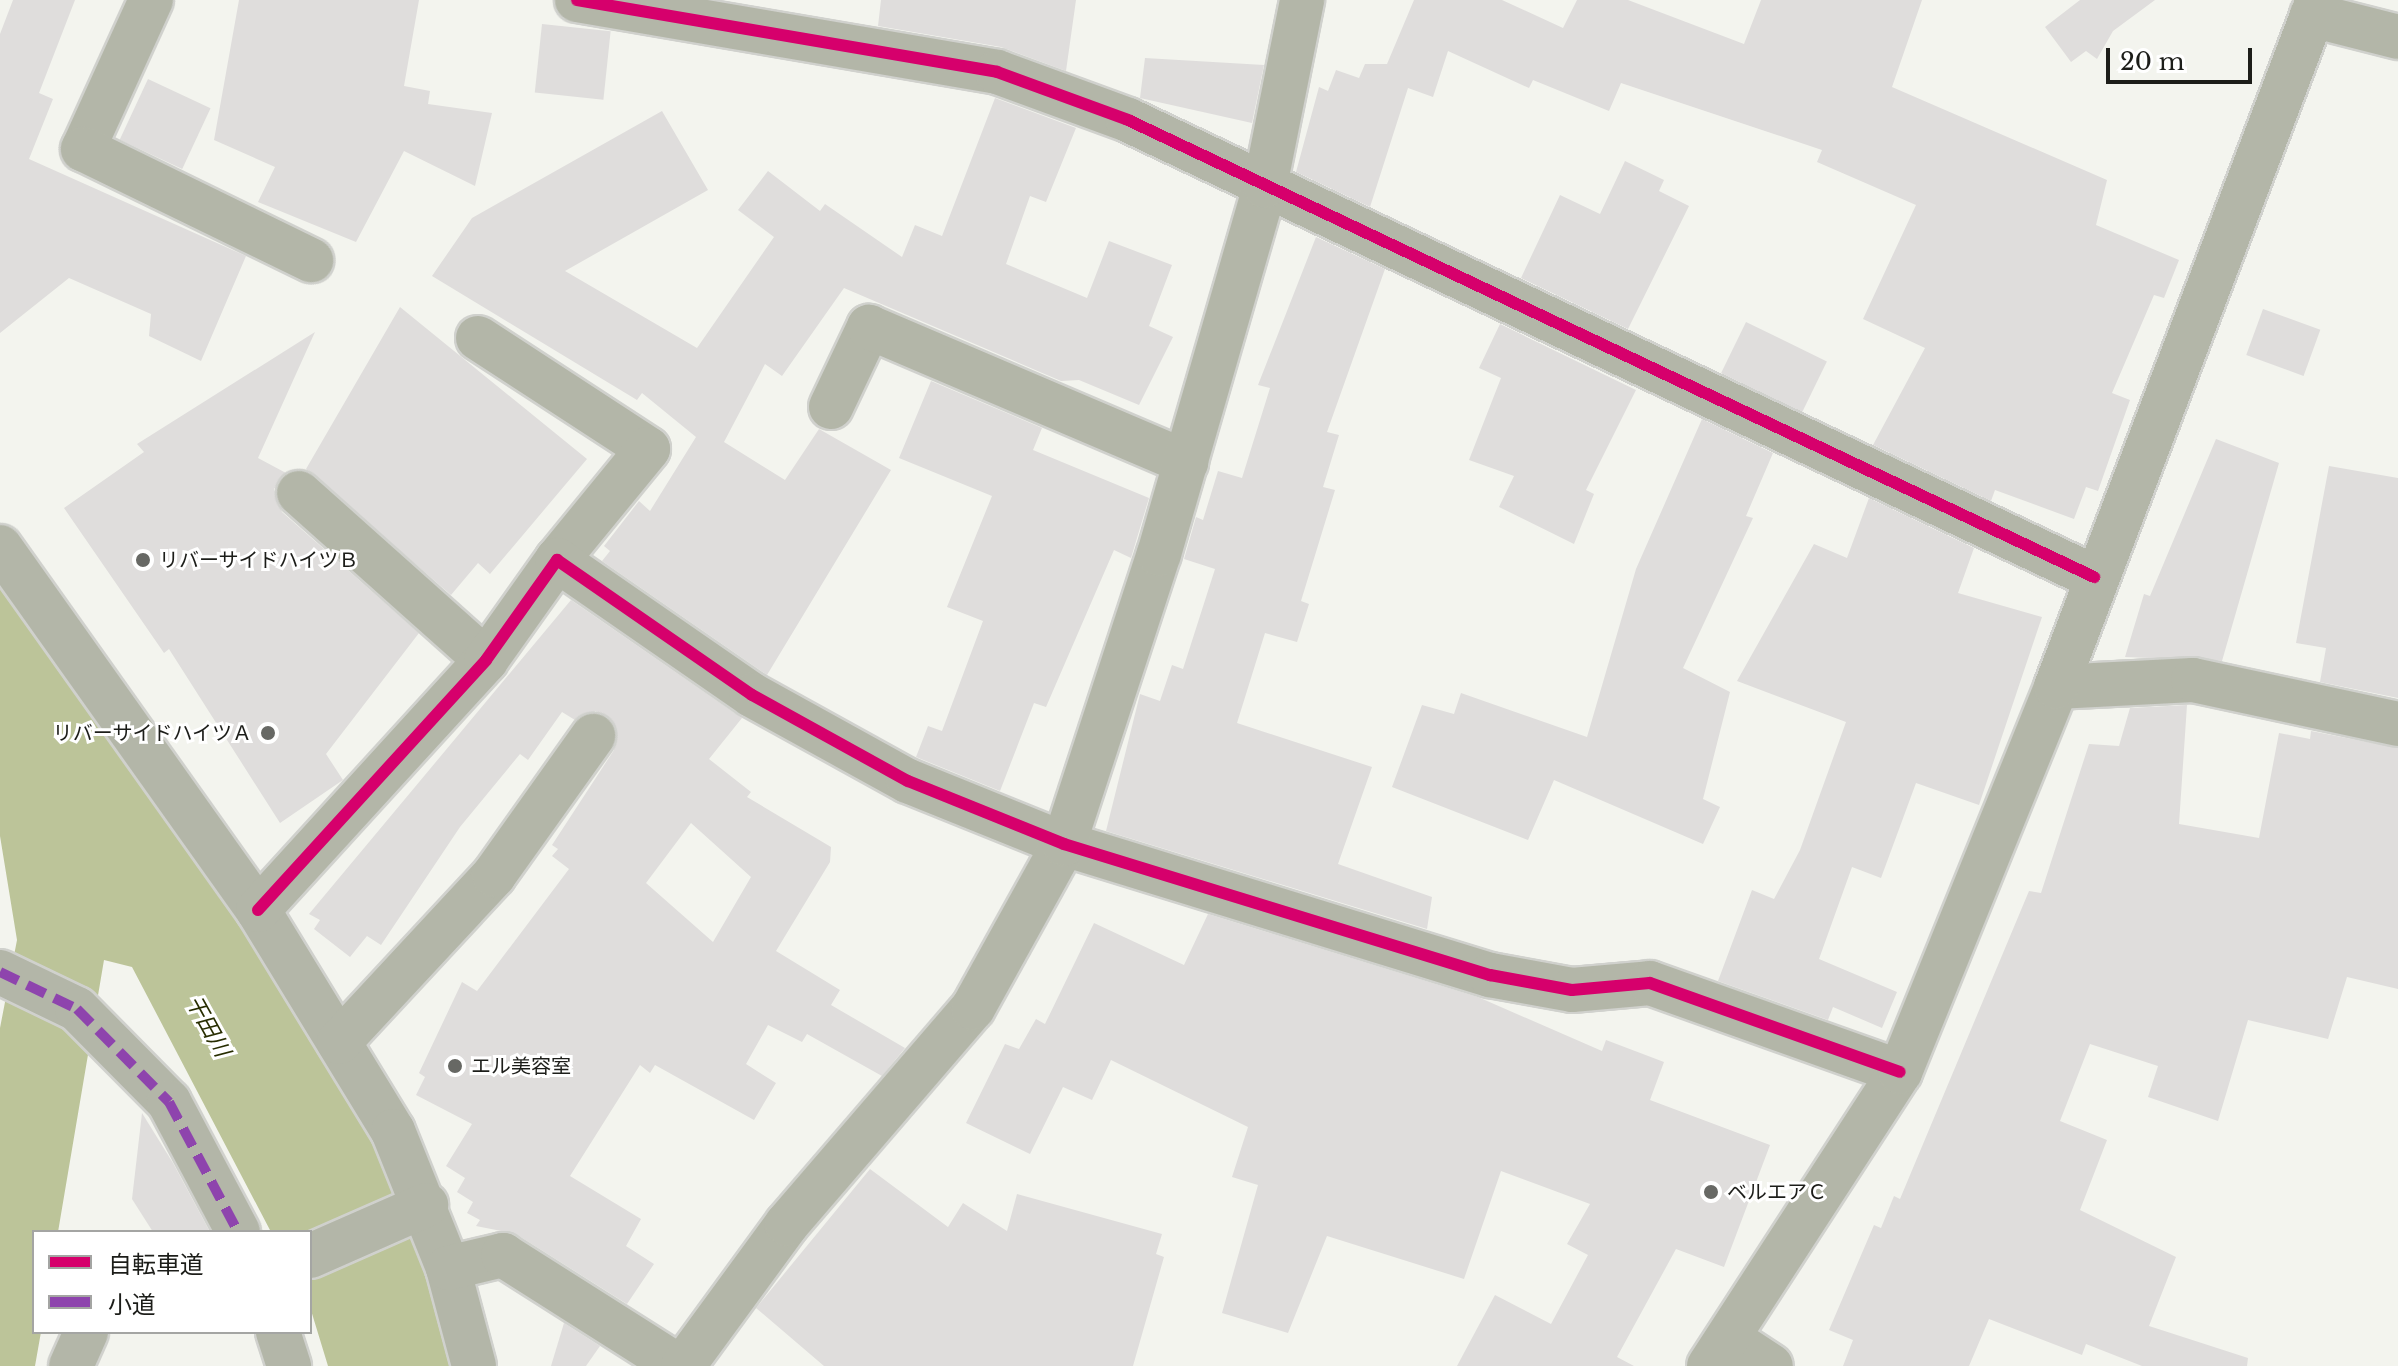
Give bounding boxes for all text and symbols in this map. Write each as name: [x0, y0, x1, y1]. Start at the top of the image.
scale bar: [2110, 32, 2256, 82]
text: 20 m: [2120, 47, 2185, 76]
place label: リバーサイドハイツＢ: [159, 548, 359, 572]
marker: リバーサイドハイツＢ: [134, 551, 152, 569]
place label: リバーサイドハイツＡ: [52, 721, 252, 745]
marker: リバーサイドハイツＡ: [259, 724, 277, 742]
water label: 干田川: [180, 991, 236, 1061]
place label: エル美容室: [471, 1054, 571, 1078]
marker: エル美容室: [446, 1057, 464, 1075]
place label: ベルエアＣ: [1727, 1180, 1827, 1204]
marker: ベルエアＣ: [1702, 1183, 1720, 1201]
legend: [32, 1230, 312, 1334]
text: 自転車道: [108, 1250, 204, 1279]
text: 小道: [108, 1290, 156, 1319]

